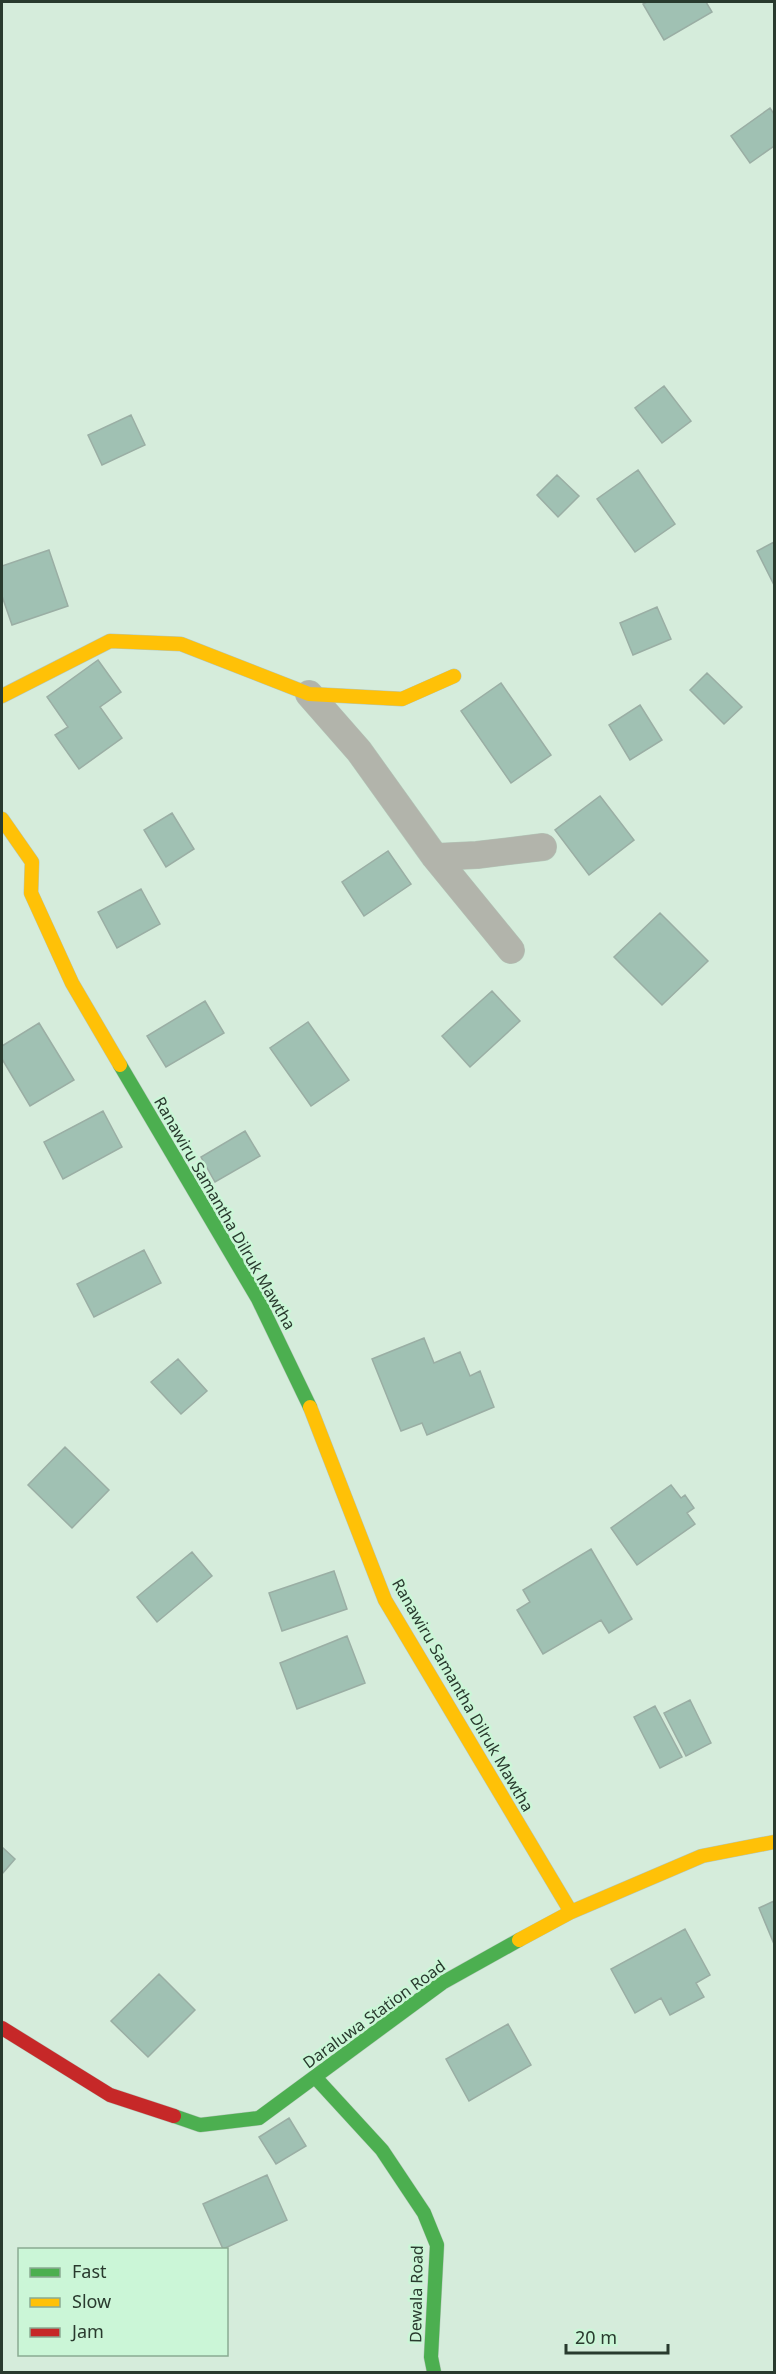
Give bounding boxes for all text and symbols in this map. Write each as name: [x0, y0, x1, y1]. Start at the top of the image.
street label: Ranawiru Samantha Dilruk Mawtha: [149, 1093, 301, 1333]
street label: Ranawiru Samantha Dilruk Mawtha: [387, 1575, 539, 1815]
street label: Daraluwa Station Road: [298, 1955, 450, 2073]
street label: Dewala Road: [404, 2245, 428, 2343]
legend: [18, 2248, 228, 2356]
text: Fast: [72, 2259, 107, 2283]
text: Slow: [72, 2289, 111, 2313]
scale bar: [566, 2317, 668, 2355]
text: Jam: [70, 2319, 104, 2343]
text: 20 m: [575, 2325, 617, 2349]

